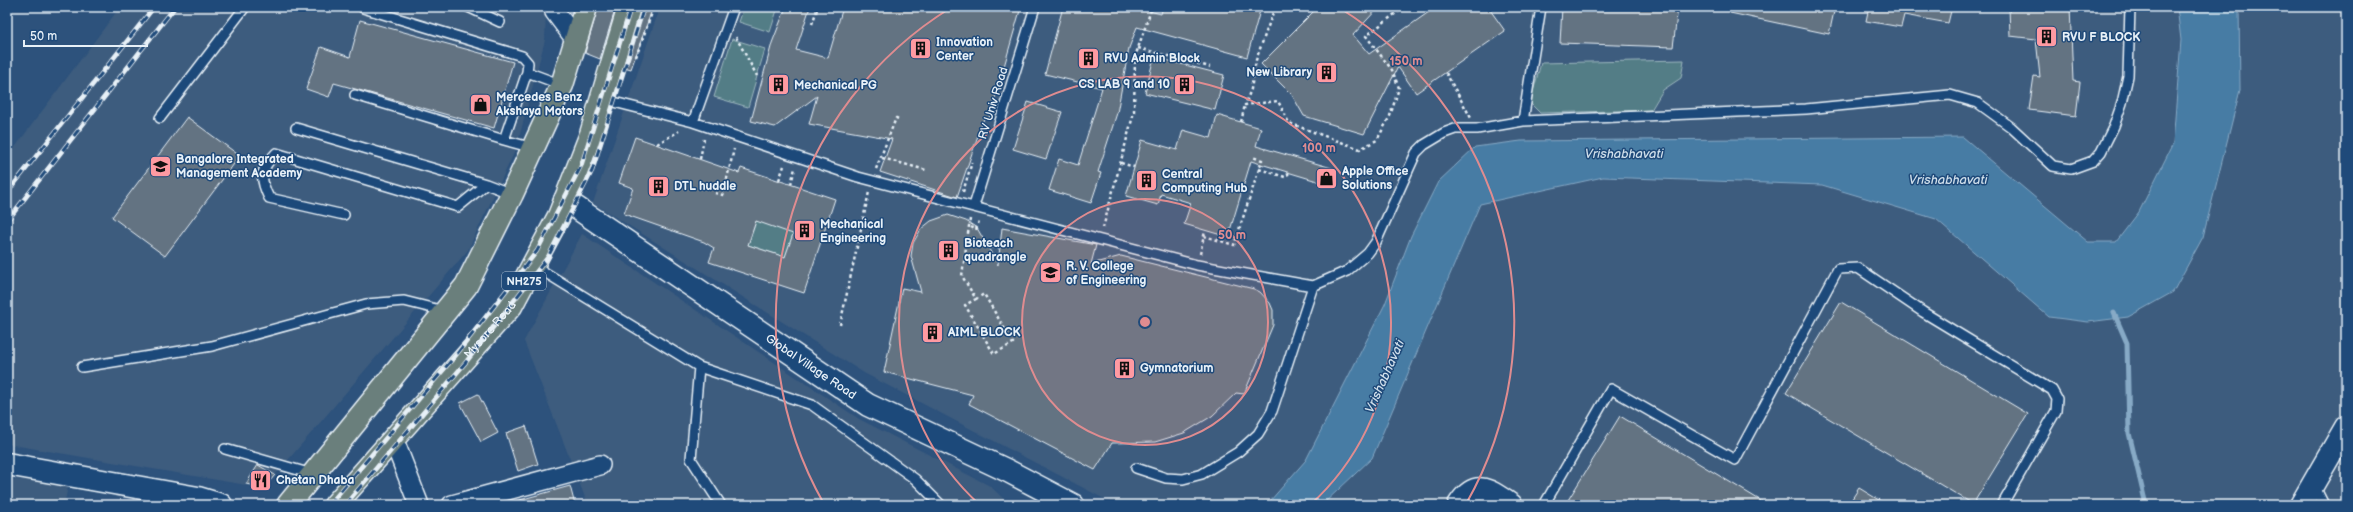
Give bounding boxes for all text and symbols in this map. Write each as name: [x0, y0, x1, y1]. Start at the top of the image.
scale bar: [24, 22, 147, 48]
building icon: RVU F BLOCK: [2034, 24, 2060, 50]
text: 50 m: [30, 29, 57, 44]
place label: RVU F BLOCK: [2062, 30, 2140, 45]
place label: Innovation Center: [936, 35, 993, 64]
building icon: Innovation Center: [907, 36, 933, 62]
building icon: RVU Admin Block: [1075, 45, 1101, 71]
place label: RVU Admin Block: [1104, 51, 1201, 66]
text: 150 m: [1390, 54, 1422, 69]
building icon: New Library: [1314, 59, 1340, 85]
street label: RV Univ Road: [975, 65, 1012, 141]
place label: New Library: [1246, 65, 1312, 80]
building icon: CS LAB 9 and 10: [1172, 71, 1198, 97]
building icon: Mechanical PG: [766, 72, 792, 98]
place label: CS LAB 9 and 10: [1078, 77, 1170, 92]
place label: Mechanical PG: [794, 78, 877, 93]
place label: Mercedes Benz Akshaya Motors: [495, 90, 583, 119]
shop icon: Mercedes Benz Akshaya Motors: [467, 91, 493, 117]
text: 100 m: [1302, 141, 1336, 156]
water label: Vrishabhavati: [1585, 146, 1664, 162]
place label: Bangalore Integrated Management Academy: [176, 152, 303, 181]
school or university icon: Bangalore Integrated Management Academy: [147, 153, 173, 179]
place label: Apple Office Solutions: [1341, 164, 1409, 193]
shop icon: Apple Office Solutions: [1313, 165, 1339, 191]
place label: Central Computing Hub: [1162, 167, 1248, 196]
building icon: Central Computing Hub: [1134, 168, 1160, 194]
water label: Vrishabhavati: [1909, 172, 1988, 188]
building icon: DTL huddle: [645, 173, 671, 199]
place label: DTL huddle: [674, 179, 736, 194]
place label: Mechanical Engineering: [820, 217, 886, 246]
building icon: Mechanical Engineering: [792, 218, 818, 244]
text: 50 m: [1218, 228, 1246, 243]
place label: Bioteach quadrangle: [964, 236, 1026, 265]
building icon: Bioteach quadrangle: [936, 237, 962, 263]
place label: R. V. College of Engineering: [1066, 259, 1147, 288]
school or university icon: R. V. College of Engineering: [1038, 260, 1064, 286]
road number: NH275: [502, 272, 546, 290]
street label: Mysore Road: [461, 299, 520, 362]
centre of rings: [1138, 315, 1152, 329]
building icon: AIML BLOCK: [919, 319, 945, 345]
place label: AIML BLOCK: [947, 325, 1021, 340]
street label: Global Village Road: [762, 331, 859, 403]
water label: Vrishabhavati: [1362, 336, 1409, 416]
building icon: Gymnatorium: [1111, 355, 1137, 381]
place label: Gymnatorium: [1140, 361, 1214, 376]
restaurant icon: Chetan Dhaba: [247, 467, 273, 493]
place label: Chetan Dhaba: [276, 473, 354, 488]

